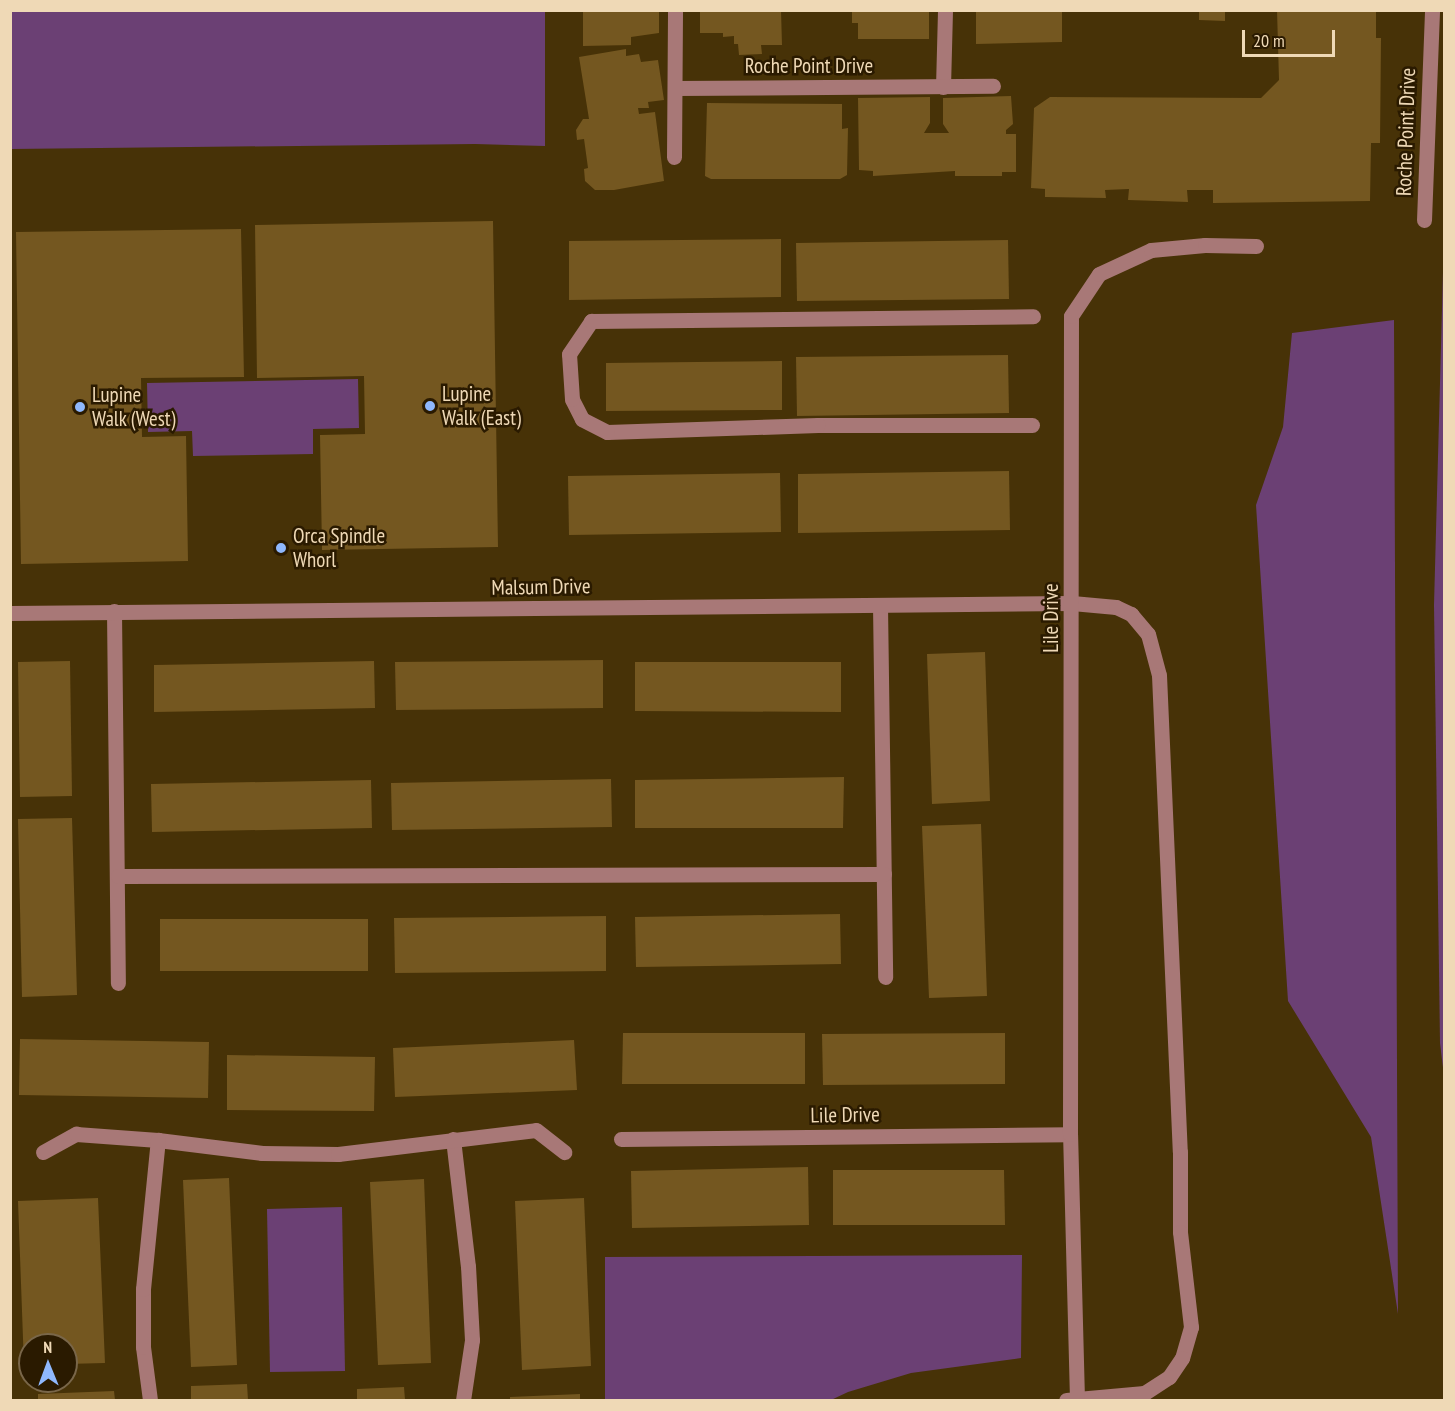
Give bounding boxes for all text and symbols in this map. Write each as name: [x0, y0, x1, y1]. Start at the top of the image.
scale bar: [1245, 18, 1338, 56]
text: 20 m: [1253, 29, 1285, 52]
street label: Roche Point Drive: [745, 53, 873, 79]
street label: Roche Point Drive: [1391, 67, 1421, 197]
place label: Lupine Walk (East): [442, 381, 521, 431]
place label: Lupine Walk (West): [92, 382, 176, 432]
marker: Lupine Walk (East): [423, 399, 437, 413]
marker: Lupine Walk (West): [73, 400, 87, 414]
place label: Orca Spindle Whorl: [293, 523, 385, 573]
marker: Orca Spindle Whorl: [274, 541, 288, 555]
street label: Malsum Drive: [491, 574, 591, 600]
street label: Lile Drive: [1038, 583, 1064, 653]
street label: Lile Drive: [810, 1102, 880, 1128]
north arrow: [18, 1333, 78, 1393]
text: N: [43, 1337, 52, 1357]

